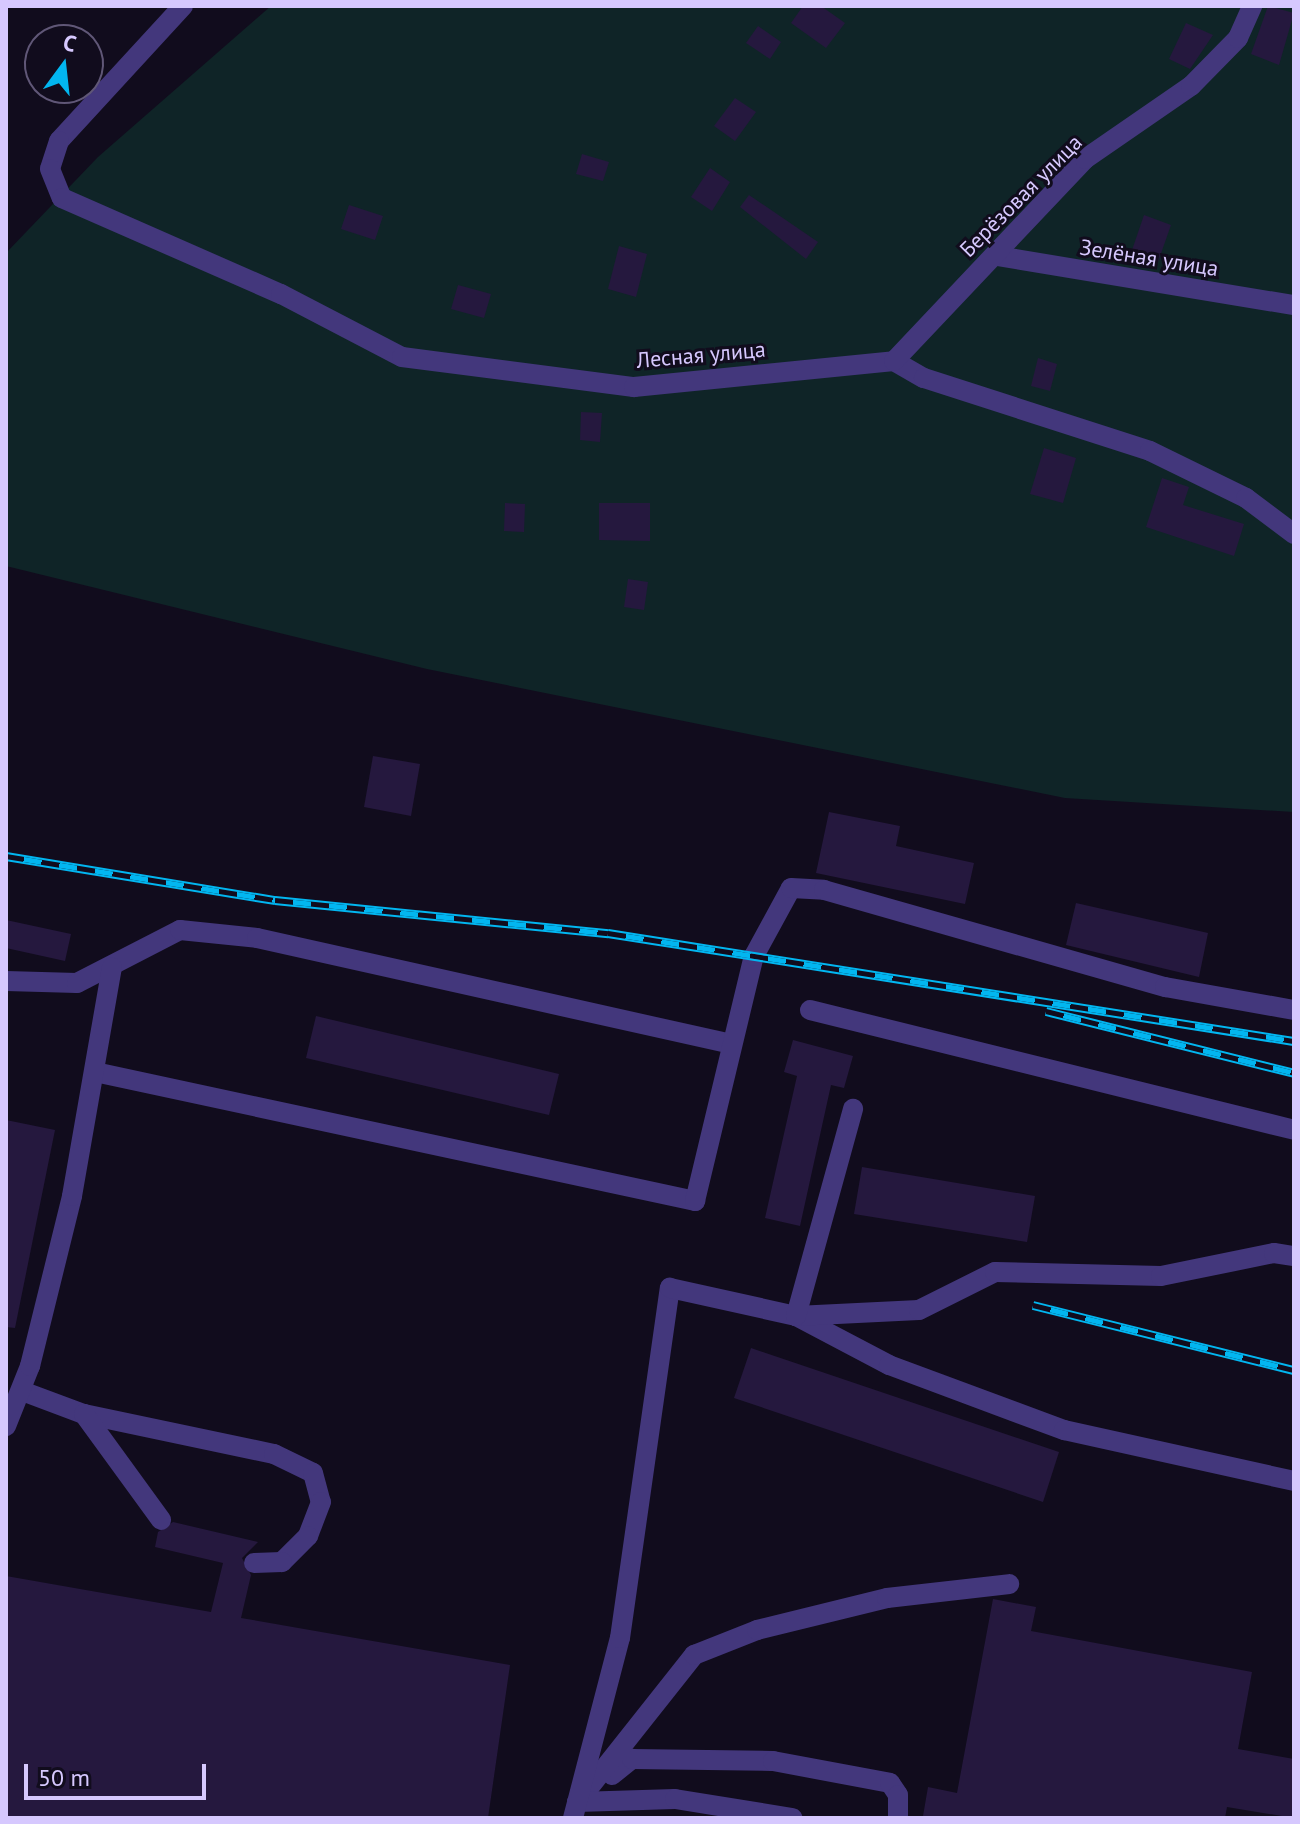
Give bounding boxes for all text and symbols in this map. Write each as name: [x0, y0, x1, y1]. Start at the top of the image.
north arrow: [24, 24, 104, 104]
text: С: [60, 28, 79, 58]
street label: Берёзовая улица: [954, 129, 1088, 263]
street label: Зелёная улица: [1078, 234, 1220, 282]
street label: Лесная улица: [635, 336, 767, 374]
scale bar: [28, 1748, 210, 1798]
text: 50 m: [38, 1762, 90, 1793]

